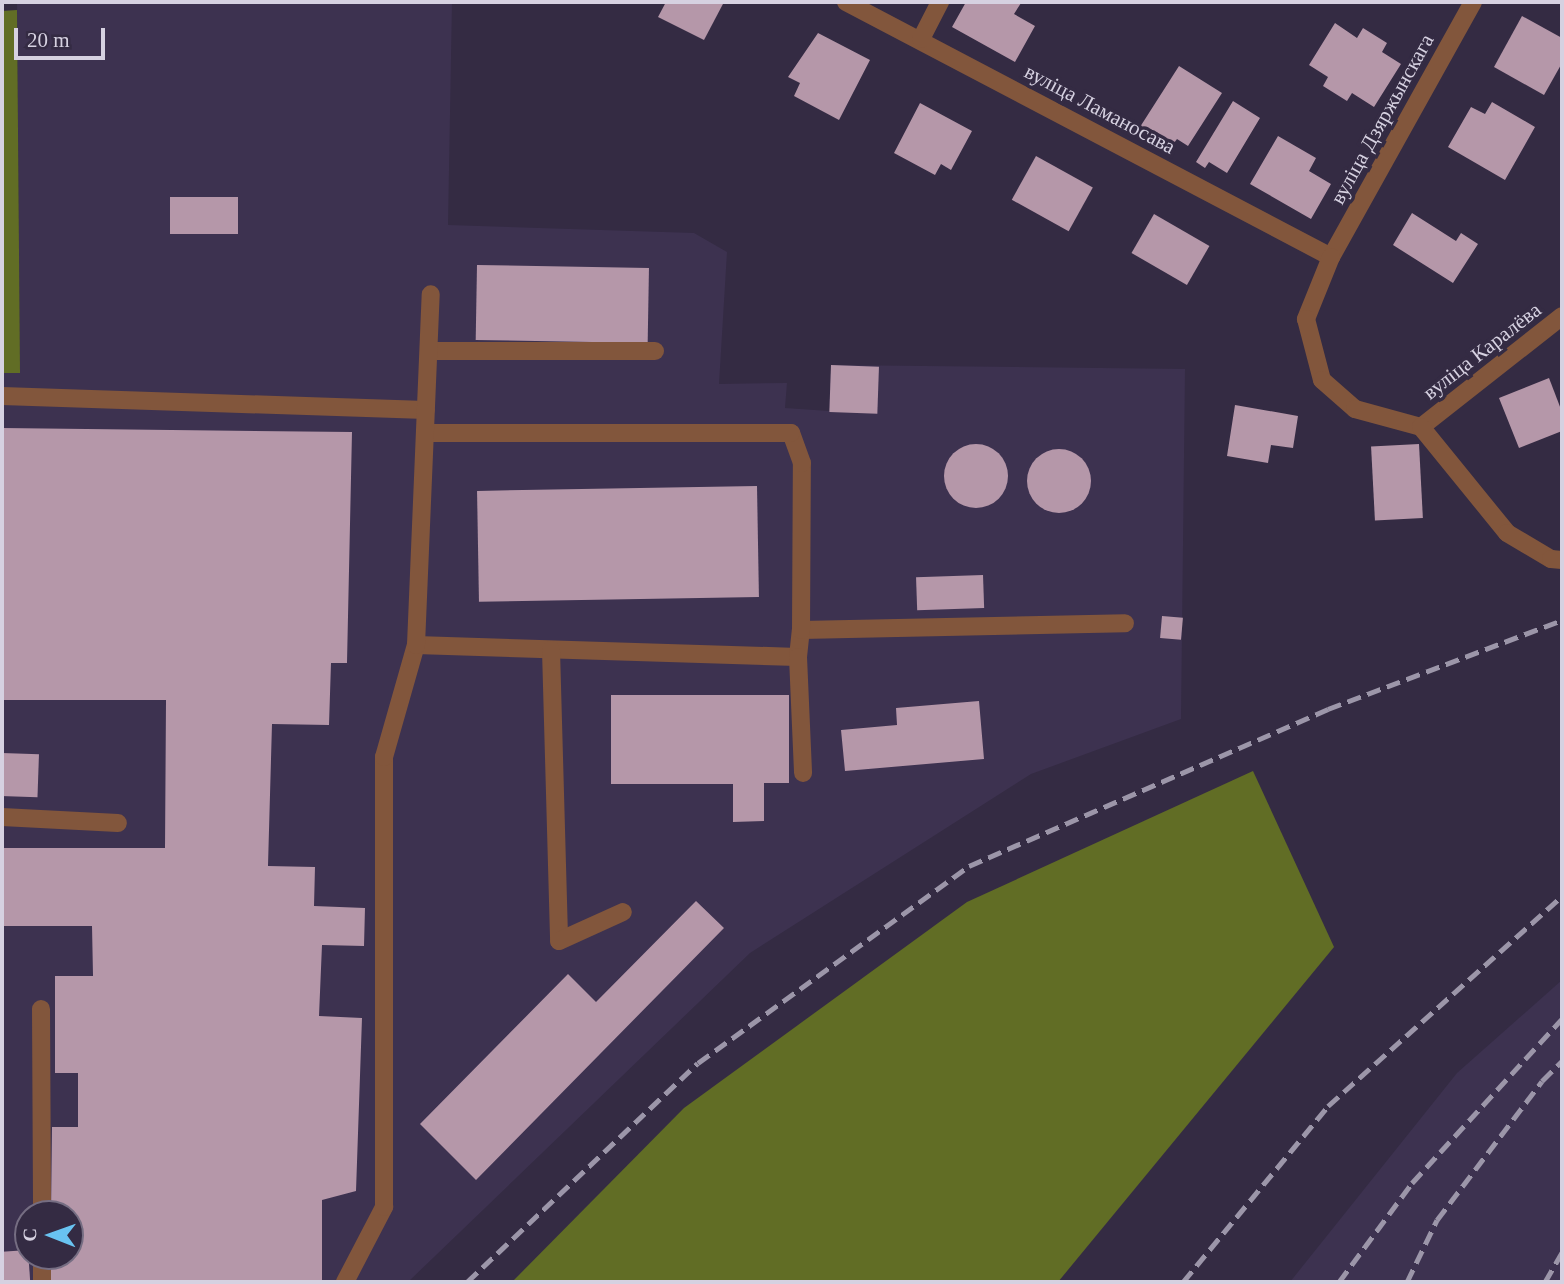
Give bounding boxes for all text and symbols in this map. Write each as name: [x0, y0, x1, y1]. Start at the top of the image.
scale bar: [18, 14, 108, 58]
text: 20 m: [27, 28, 70, 52]
street label: вуліца Дзяржынскага: [1325, 30, 1439, 208]
street label: вуліца Ламаносава: [1020, 59, 1180, 159]
street label: вуліца Каралёва: [1418, 297, 1546, 405]
north arrow: [14, 1200, 84, 1270]
text: С: [19, 1228, 40, 1242]

